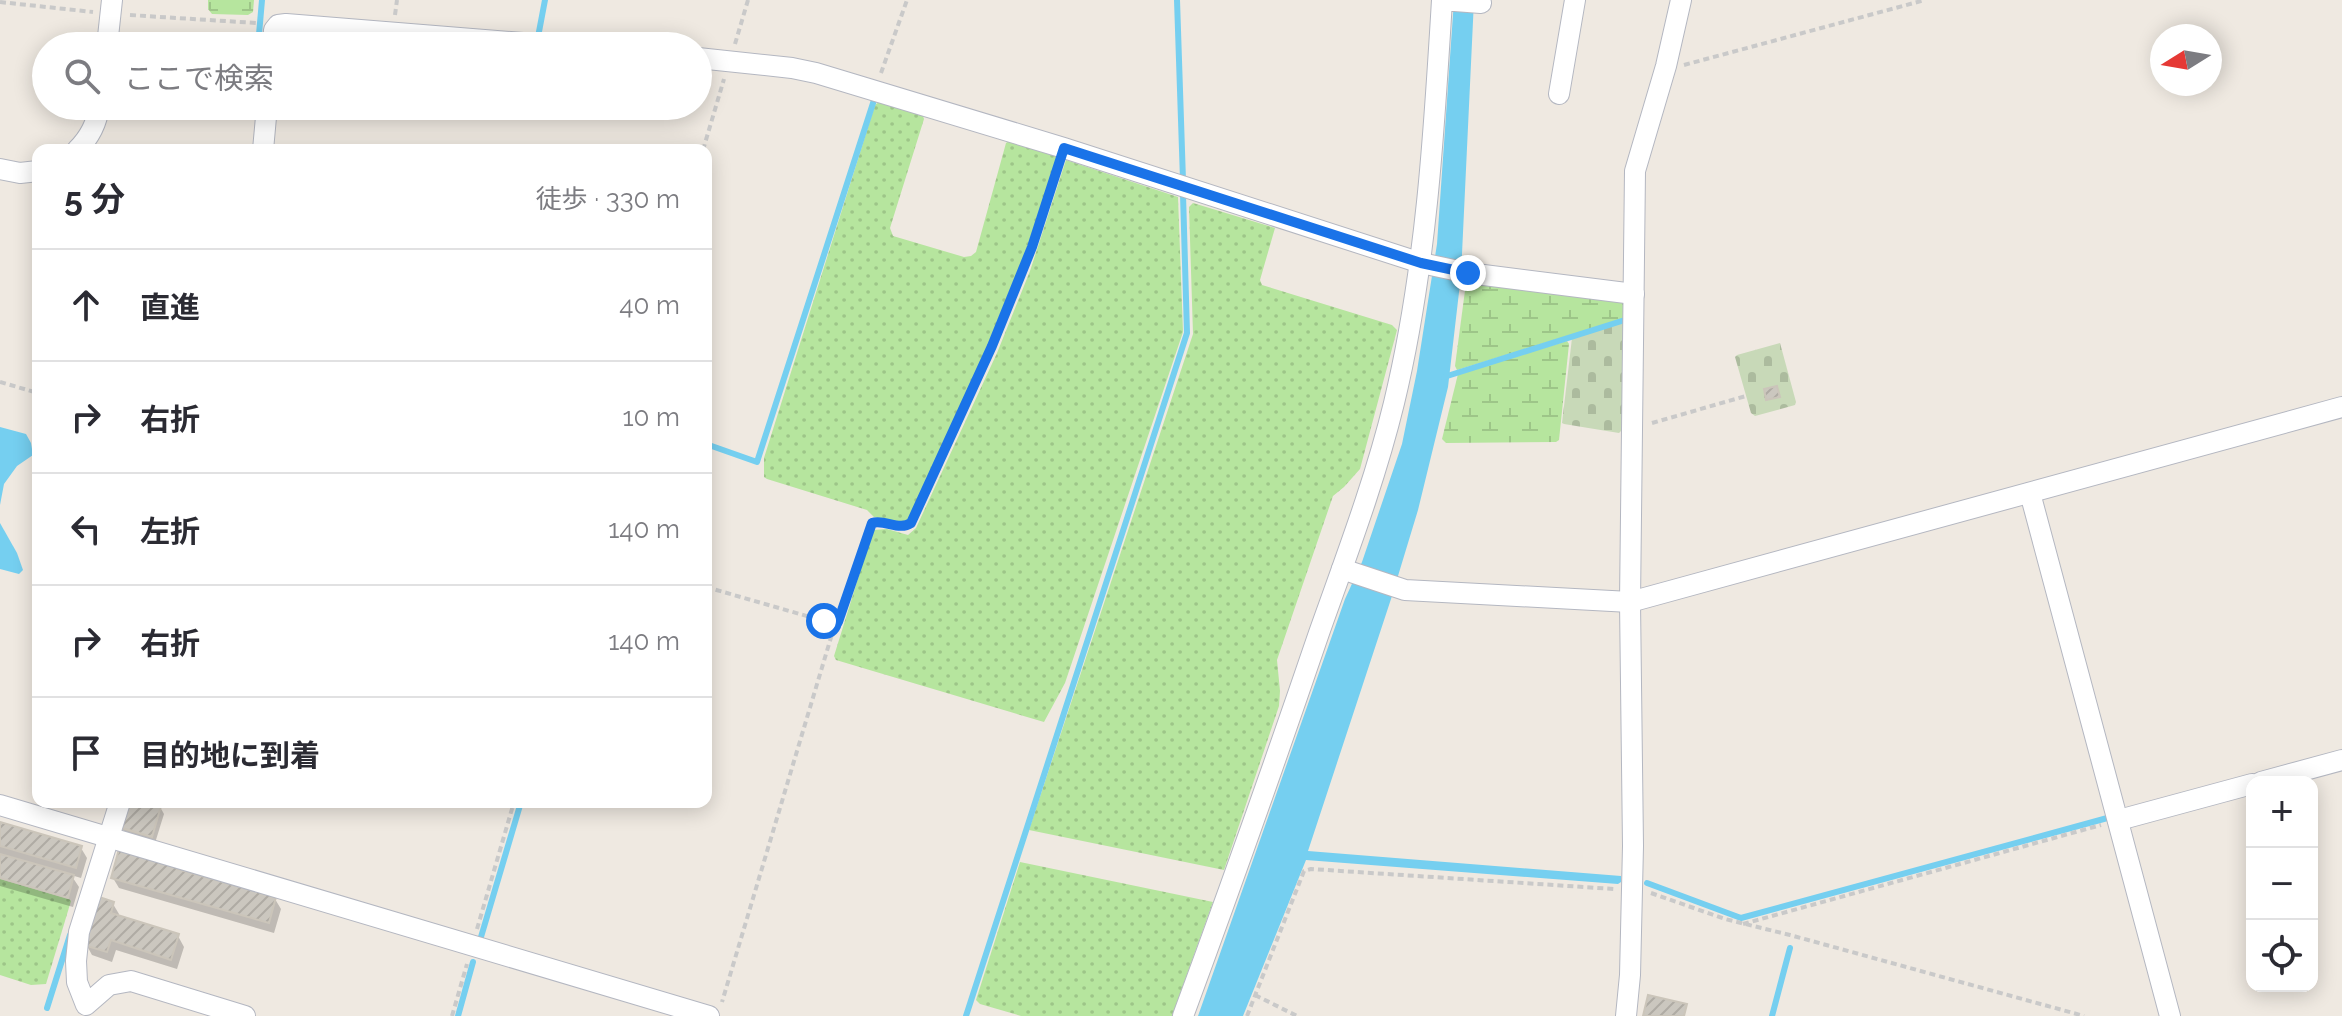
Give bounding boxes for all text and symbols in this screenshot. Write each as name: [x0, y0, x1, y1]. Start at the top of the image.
north arrow: [2150, 24, 2222, 96]
search box: [32, 32, 712, 120]
icon: search: [60, 54, 104, 98]
text: ここで検索: [124, 61, 274, 96]
text: 5 分: [64, 179, 125, 219]
text: 徒歩 · 330 m: [536, 184, 680, 214]
route end: [1450, 255, 1486, 291]
icon: ahead: [64, 283, 108, 327]
text: 直進: [140, 290, 200, 325]
text: 40 m: [619, 290, 680, 320]
icon: right: [64, 395, 108, 439]
text: 右折: [140, 402, 200, 437]
text: 10 m: [622, 402, 680, 432]
icon: left: [64, 507, 108, 551]
text: 左折: [140, 514, 200, 549]
text: 140 m: [608, 514, 680, 544]
route start: [806, 603, 842, 639]
icon: right: [64, 619, 108, 663]
text: 右折: [140, 626, 200, 661]
text: 140 m: [608, 626, 680, 656]
icon: arrive: [64, 731, 108, 775]
text: 目的地に到着: [140, 738, 320, 773]
map controls: [2246, 776, 2318, 992]
button: +: [2246, 776, 2318, 848]
button: −: [2246, 848, 2318, 920]
button: locate: [2246, 920, 2318, 992]

